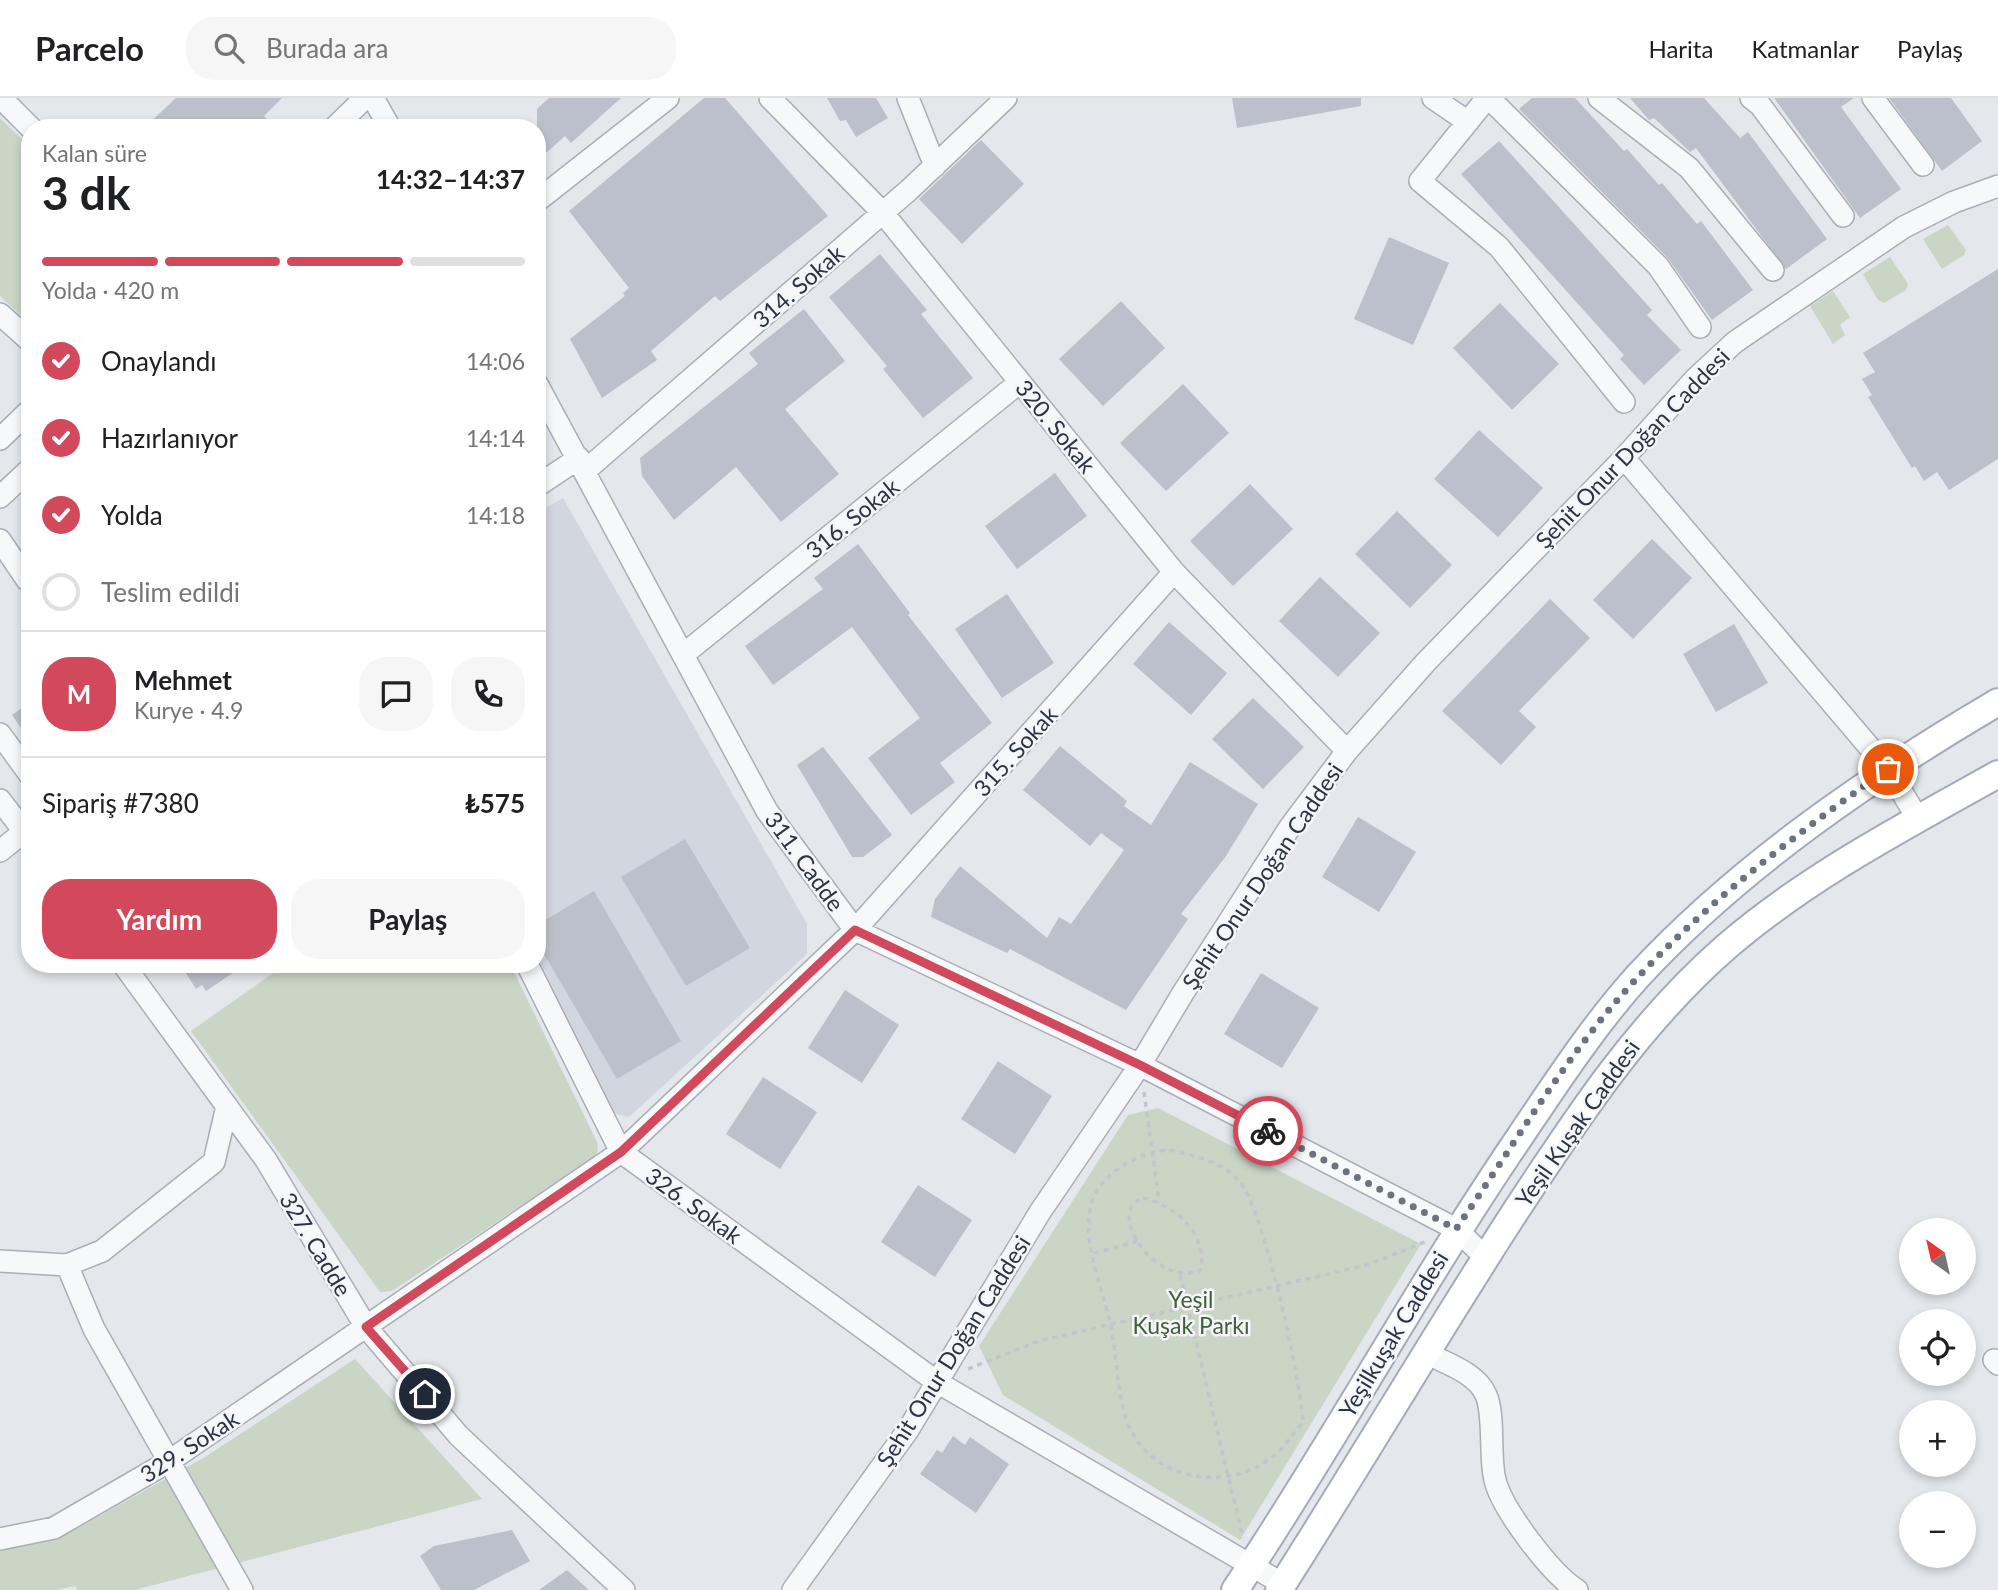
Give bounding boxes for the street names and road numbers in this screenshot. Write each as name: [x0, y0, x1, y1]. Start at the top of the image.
street label: 314. Sokak: [747, 239, 850, 333]
street label: Şehit Onur Doğan Caddesi: [1529, 342, 1735, 554]
street label: 320. Sokak: [1010, 374, 1102, 478]
street label: 316. Sokak: [800, 472, 904, 564]
street label: 315. Sokak: [967, 700, 1063, 802]
street label: Şehit Onur Doğan Caddesi: [1176, 757, 1348, 995]
street label: 311. Cadde: [760, 806, 850, 916]
street label: Yeşil Kuşak Caddesi: [1509, 1034, 1645, 1212]
street label: 326. Sokak: [641, 1161, 748, 1249]
street label: 327. Cadde: [274, 1187, 358, 1301]
street label: Şehit Onur Doğan Caddesi: [870, 1230, 1036, 1472]
street label: Yeşilkuşak Caddesi: [1332, 1246, 1454, 1422]
street label: 329. Sokak: [135, 1404, 244, 1488]

